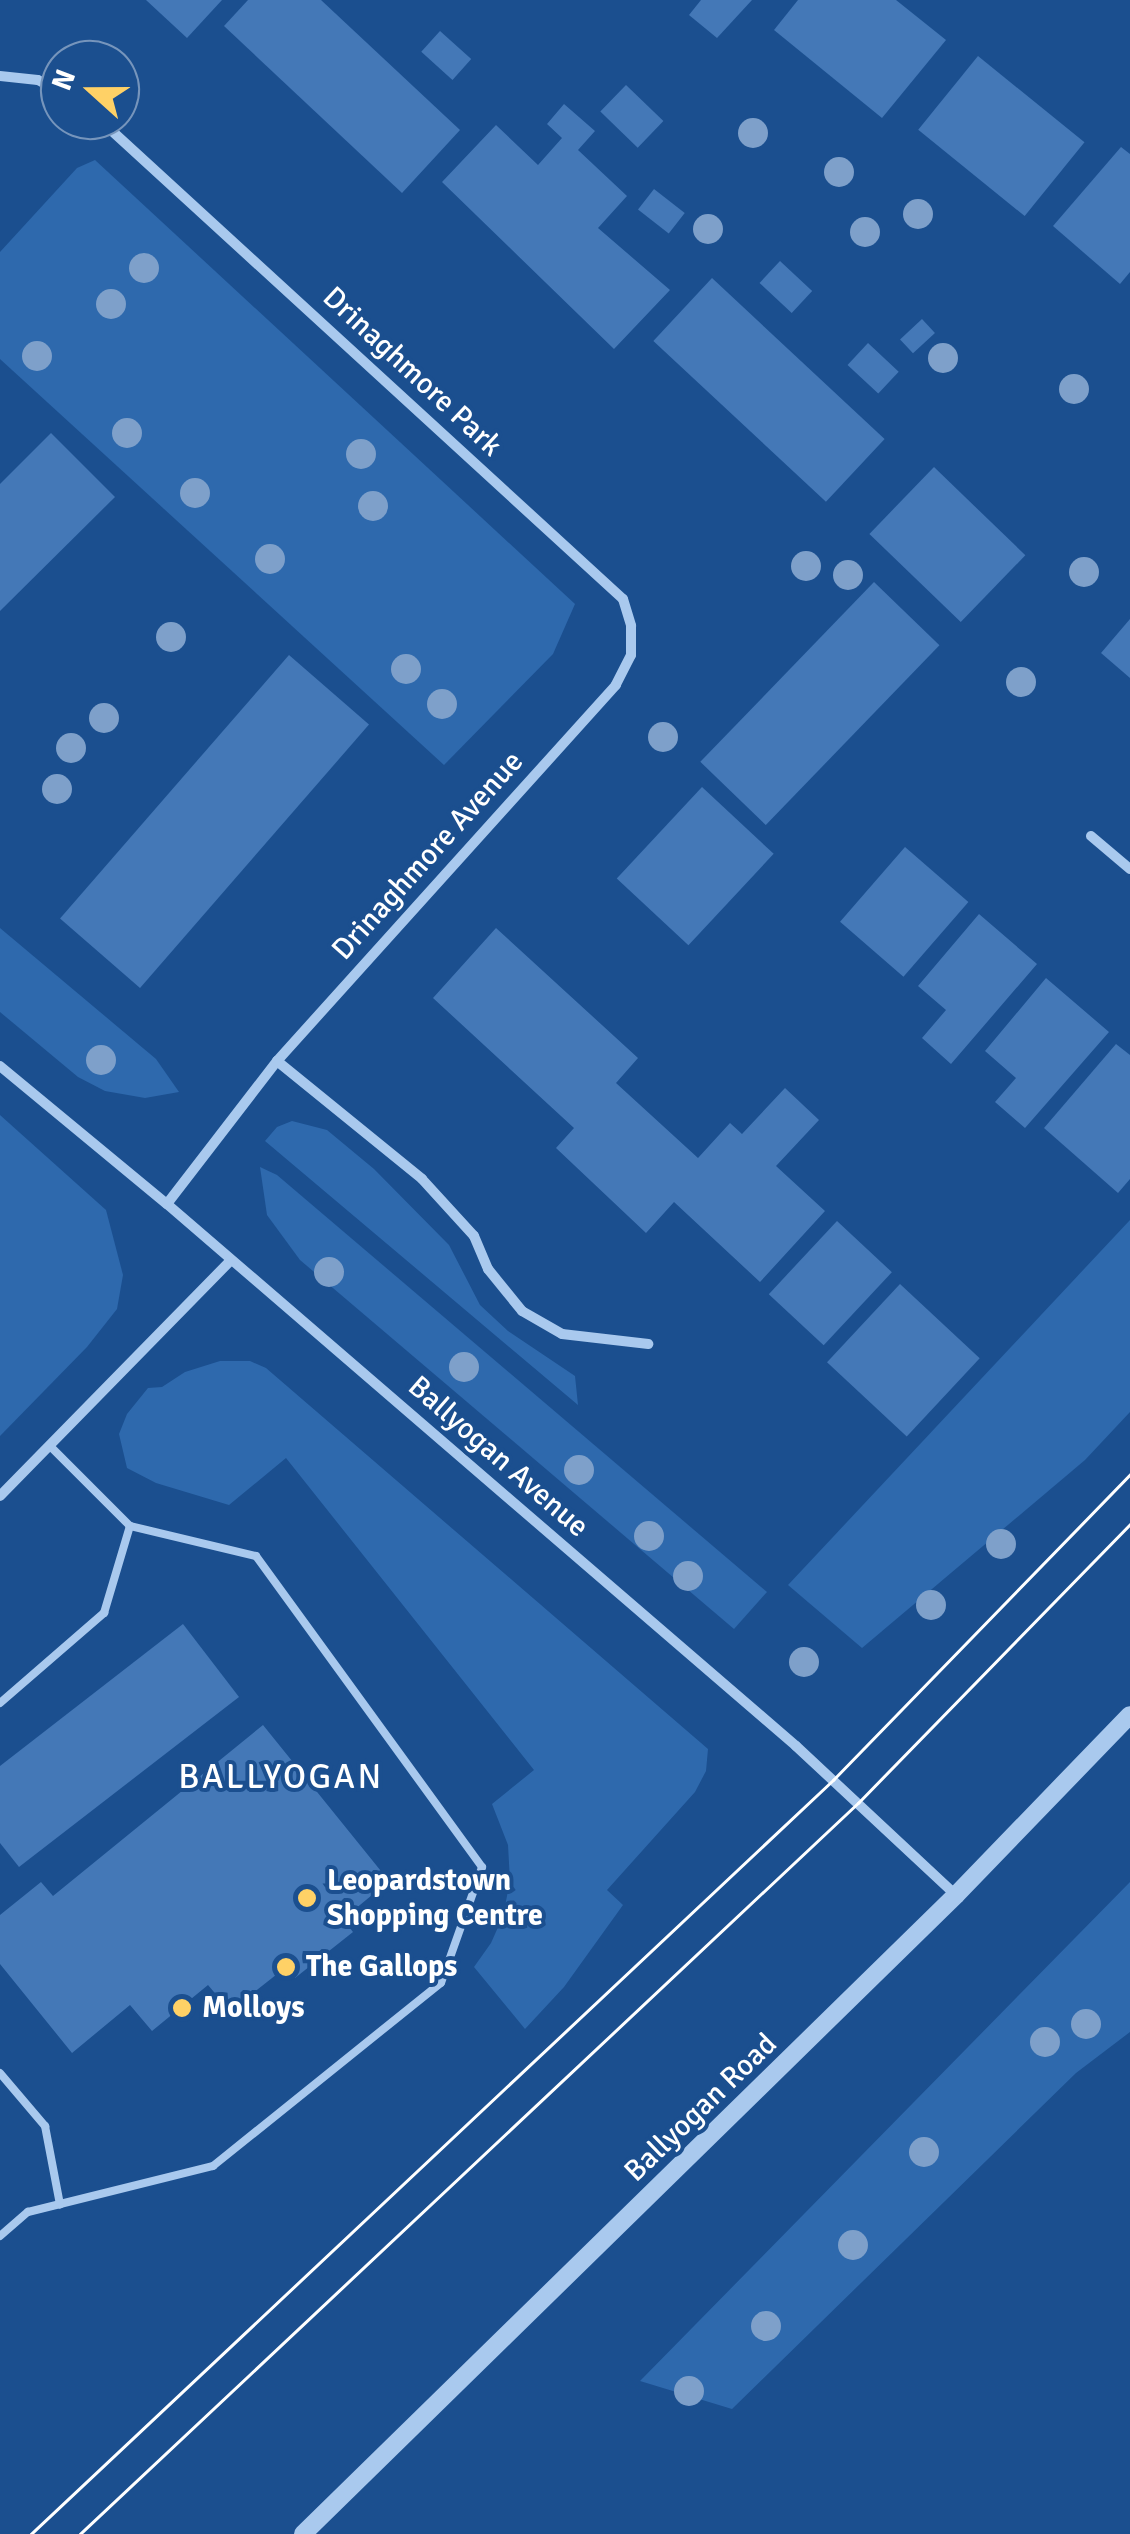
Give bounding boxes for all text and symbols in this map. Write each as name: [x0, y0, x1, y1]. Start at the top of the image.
north arrow: [40, 40, 140, 140]
text: N: [44, 65, 83, 95]
street label: Drinaghmore Park: [315, 280, 509, 464]
street label: Drinaghmore Avenue: [325, 744, 531, 968]
street label: Ballyogan Avenue: [400, 1369, 596, 1545]
district label: BALLYOGAN: [178, 1756, 384, 1798]
place label: Leopardstown Shopping Centre: [327, 1863, 543, 1934]
marker: Leopardstown Shopping Centre: [296, 1887, 318, 1909]
place label: The Gallops: [306, 1949, 457, 1985]
marker: The Gallops: [275, 1956, 297, 1978]
place label: Molloys: [202, 1990, 304, 2026]
marker: Molloys: [171, 1997, 193, 2019]
street label: Ballyogan Road: [617, 2026, 785, 2190]

